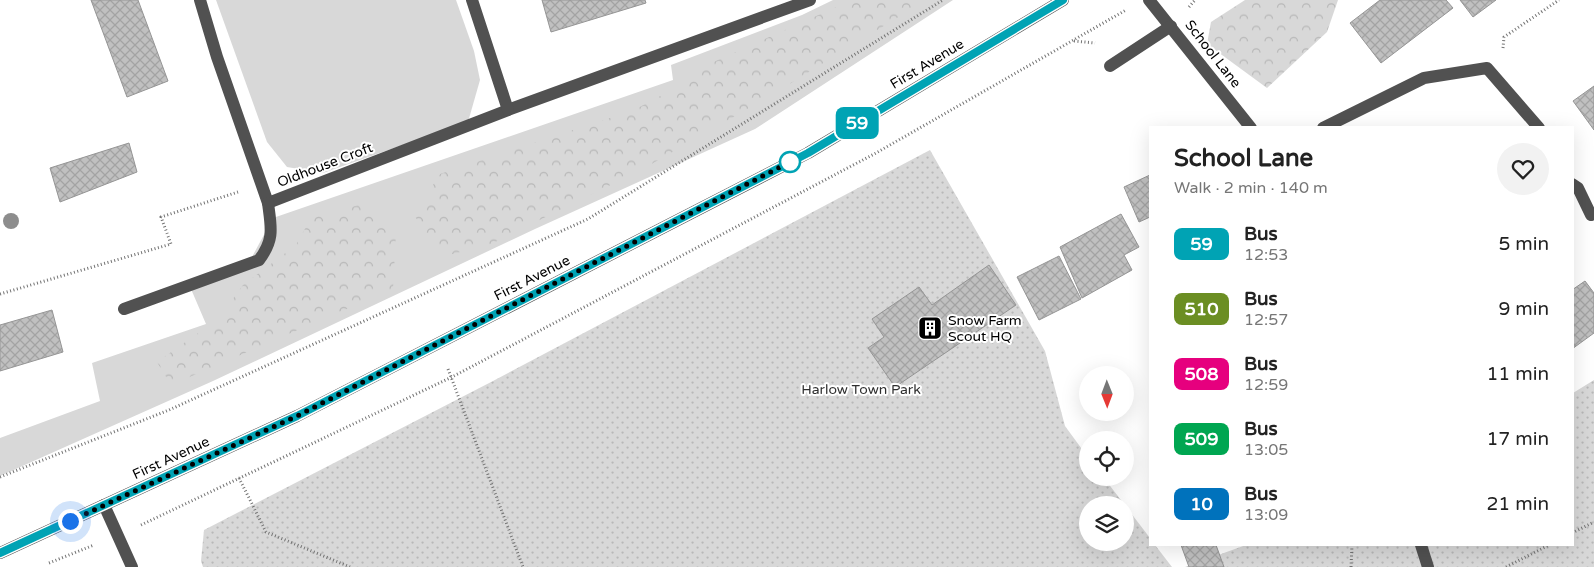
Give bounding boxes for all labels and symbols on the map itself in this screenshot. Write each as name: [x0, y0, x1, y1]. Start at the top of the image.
street label: School Lane: [1181, 17, 1245, 91]
street label: First Avenue: [887, 35, 967, 93]
line badge: 59: [834, 107, 880, 139]
street label: Oldhouse Croft: [275, 139, 376, 191]
unlabelled marker: [779, 151, 801, 173]
street label: First Avenue: [491, 252, 573, 304]
place label: Snow Farm Scout HQ: [948, 312, 1022, 345]
building icon: Snow Farm Scout HQ: [917, 315, 943, 341]
north arrow: [1079, 366, 1134, 421]
park label: Harlow Town Park: [801, 381, 921, 398]
street label: First Avenue: [130, 433, 212, 483]
your location: [58, 509, 83, 534]

